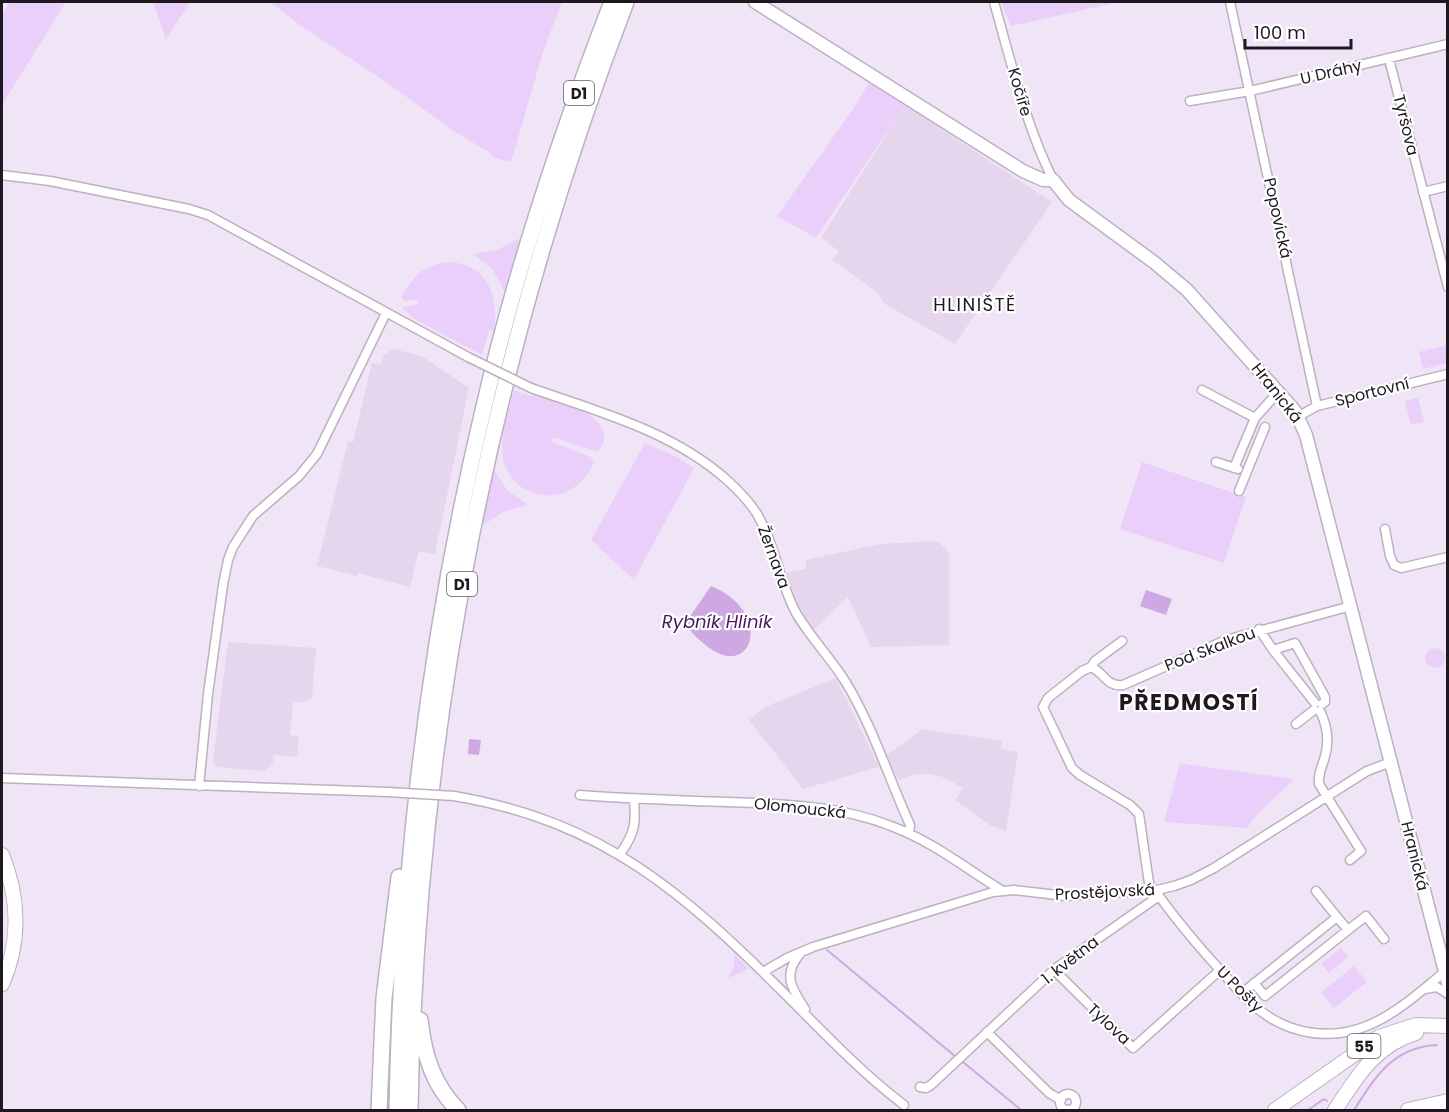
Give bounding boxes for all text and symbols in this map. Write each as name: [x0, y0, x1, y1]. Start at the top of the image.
scale bar: [1245, 12, 1352, 50]
text: 100 m: [1254, 20, 1306, 45]
street label: U Dráhy: [1298, 54, 1364, 90]
street label: Kočíře: [1002, 65, 1038, 119]
road number: D1: [564, 81, 594, 105]
street label: Tyršova: [1387, 92, 1425, 158]
street label: Popovická: [1258, 175, 1298, 261]
district label: HLINIŠTĚ: [933, 292, 1017, 317]
street label: Hranická: [1246, 358, 1308, 428]
street label: Sportovní: [1333, 372, 1412, 412]
street label: Žernava: [752, 522, 796, 592]
road number: D1: [447, 572, 477, 596]
water label: Rybník Hliník: [662, 609, 773, 634]
street label: Pod Skalkou: [1161, 621, 1259, 677]
district label: PŘEDMOSTÍ: [1119, 687, 1259, 718]
street label: Olomoucká: [753, 792, 847, 824]
street label: Hranická: [1395, 819, 1435, 893]
street label: Prostějovská: [1054, 878, 1156, 906]
street label: 1. května: [1037, 930, 1103, 990]
street label: U Pošty: [1211, 960, 1269, 1018]
street label: Tylova: [1082, 998, 1136, 1050]
road number: 55: [1348, 1034, 1380, 1058]

